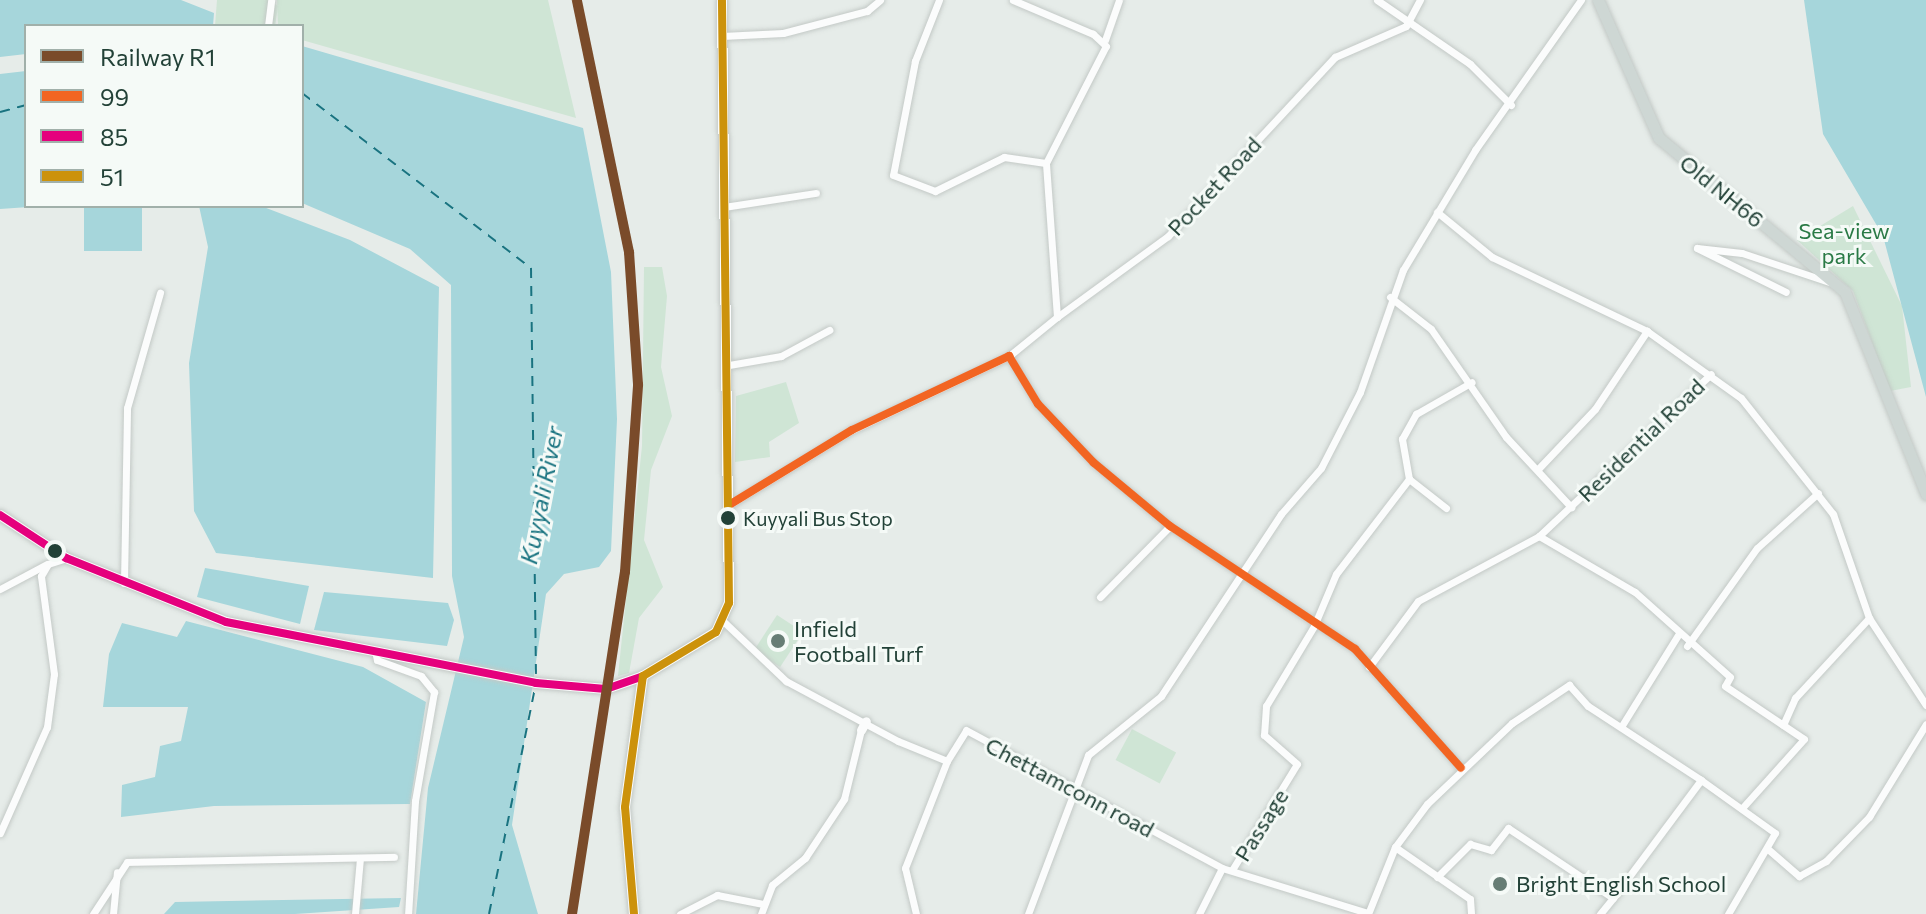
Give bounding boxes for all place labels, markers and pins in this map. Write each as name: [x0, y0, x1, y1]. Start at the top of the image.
place label: Kuyyali Bus Stop: [743, 506, 893, 530]
marker: Kuyyali Bus Stop: [720, 510, 736, 526]
unlabelled marker: [47, 543, 63, 559]
place label: Infield Football Turf: [794, 615, 923, 666]
marker: Infield Football Turf: [769, 632, 787, 650]
place label: Bright English School: [1516, 871, 1726, 897]
marker: Bright English School: [1491, 875, 1509, 893]

